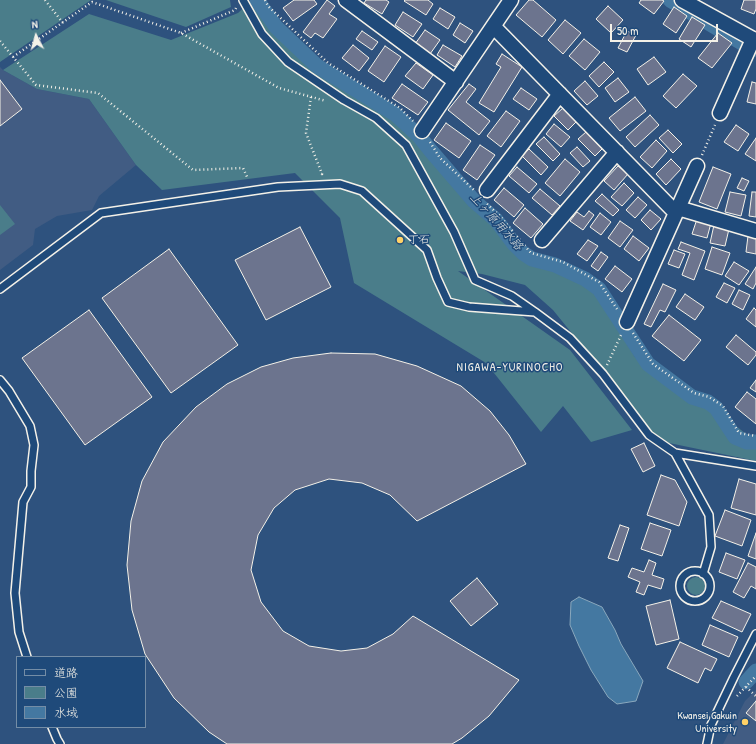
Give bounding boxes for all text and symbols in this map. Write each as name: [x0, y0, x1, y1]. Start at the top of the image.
north arrow: [16, 16, 56, 56]
scale bar: [612, 16, 720, 42]
text: N: [31, 17, 38, 31]
text: 50 m: [617, 22, 638, 39]
water label: 上ヶ原用水路: [467, 190, 525, 254]
place label: 丁石: [408, 233, 430, 247]
marker: 丁石: [395, 235, 405, 245]
district label: NIGAWA-YURINOCHO: [456, 361, 564, 375]
legend: [16, 656, 146, 728]
text: 道路: [54, 664, 78, 681]
text: 公園: [54, 684, 78, 701]
text: 水域: [54, 704, 78, 721]
place label: Kwansei Gakuin University: [677, 709, 737, 735]
marker: Kwansei Gakuin University: [740, 717, 750, 727]

